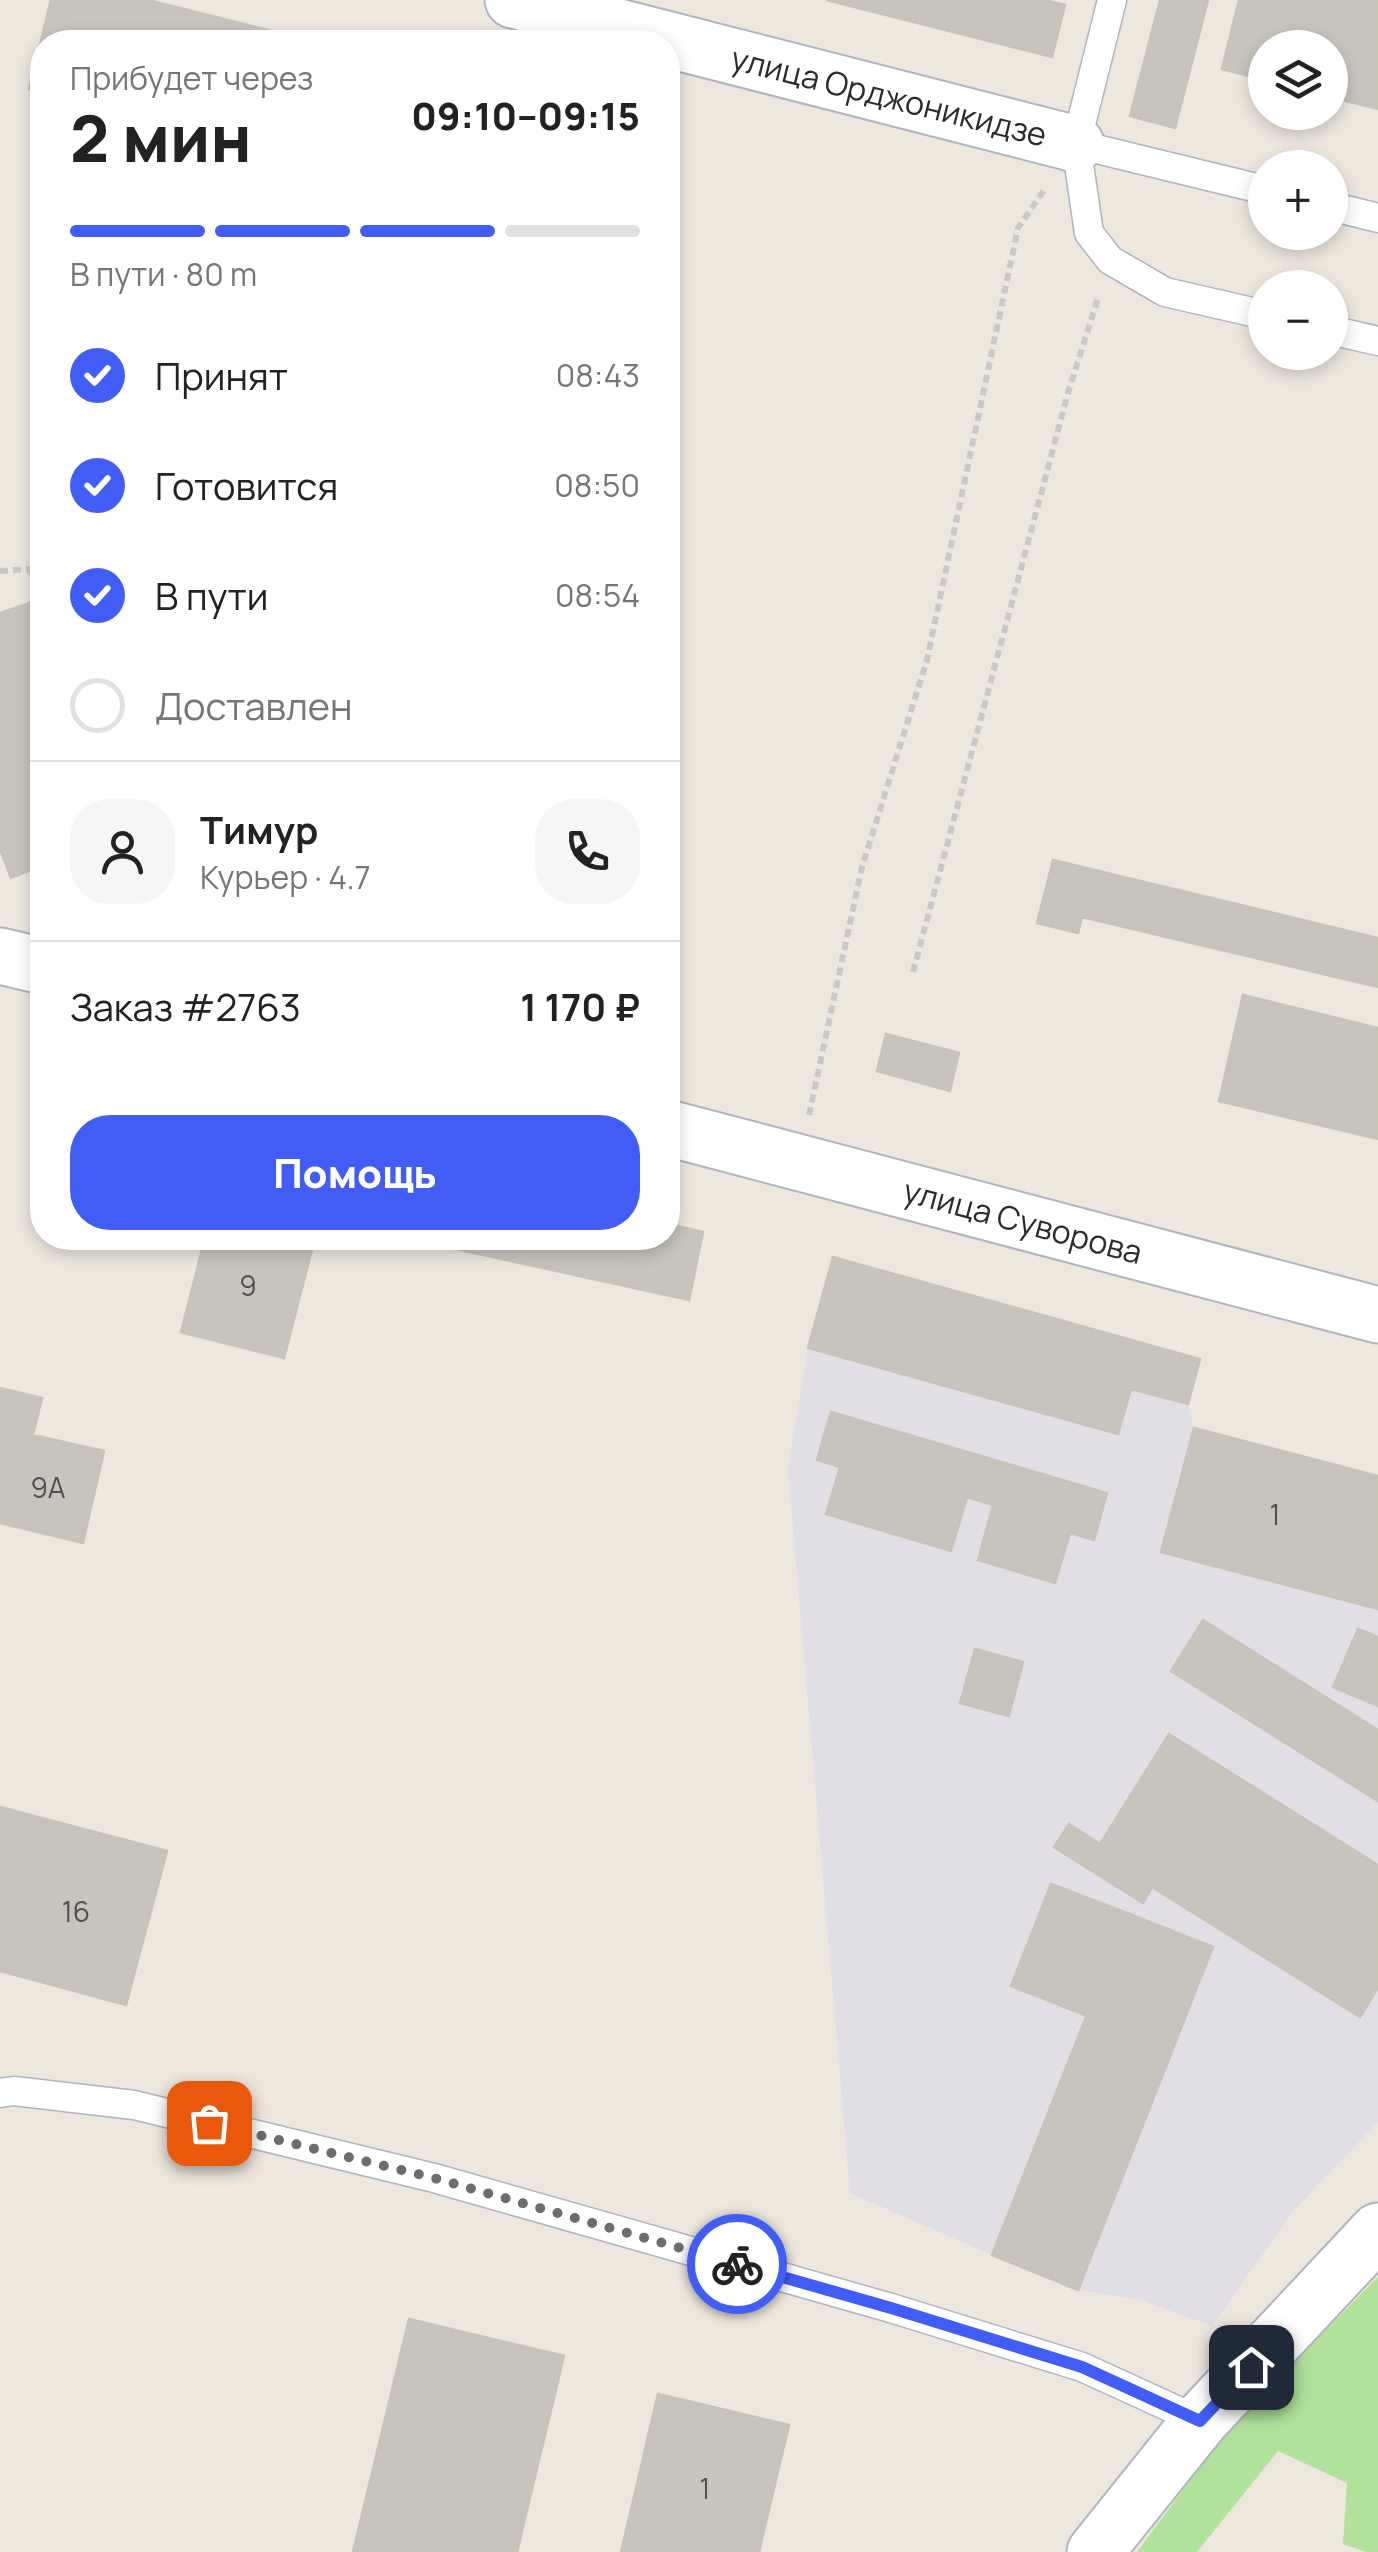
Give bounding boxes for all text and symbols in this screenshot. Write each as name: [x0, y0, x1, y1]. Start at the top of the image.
map controls: [1248, 30, 1348, 370]
button: layers: [1248, 30, 1348, 130]
street label: улица Орджоникидзе: [727, 35, 1051, 157]
text: Прибудет через: [70, 56, 313, 100]
text: 09:10–09:15: [411, 89, 640, 141]
text: 2 мин: [70, 93, 252, 182]
button: +: [1248, 150, 1348, 250]
text: В пути · 80 m: [70, 252, 257, 296]
button: −: [1248, 270, 1348, 370]
icon: check: [70, 348, 125, 403]
text: Принят: [155, 349, 288, 401]
text: 08:43: [556, 353, 640, 397]
icon: check: [70, 458, 125, 513]
text: Готовится: [155, 459, 338, 511]
text: 08:50: [554, 463, 640, 507]
icon: check: [70, 568, 125, 623]
text: В пути: [155, 569, 268, 621]
text: 08:54: [555, 573, 640, 617]
text: Доставлен: [155, 679, 353, 731]
button: person: [70, 799, 175, 904]
button: phone: [535, 799, 640, 904]
text: Тимур: [200, 803, 318, 855]
text: Курьер · 4.7: [200, 855, 371, 899]
text: Заказ #2763: [70, 980, 301, 1032]
text: 1 170 ₽: [520, 980, 640, 1032]
button: Помощь: [70, 1115, 640, 1230]
street label: улица Суворова: [899, 1168, 1147, 1274]
house number: 9: [239, 1266, 257, 1304]
house number: 9А: [30, 1468, 66, 1506]
house number: 1: [1270, 1495, 1280, 1533]
house number: 16: [62, 1892, 90, 1930]
pin: [167, 2081, 252, 2166]
icon: bag: [182, 2096, 237, 2151]
courier: [687, 2214, 787, 2314]
icon: bike: [710, 2237, 765, 2292]
pin: [1209, 2325, 1294, 2410]
icon: home: [1224, 2340, 1279, 2395]
house number: 1: [700, 2469, 710, 2507]

